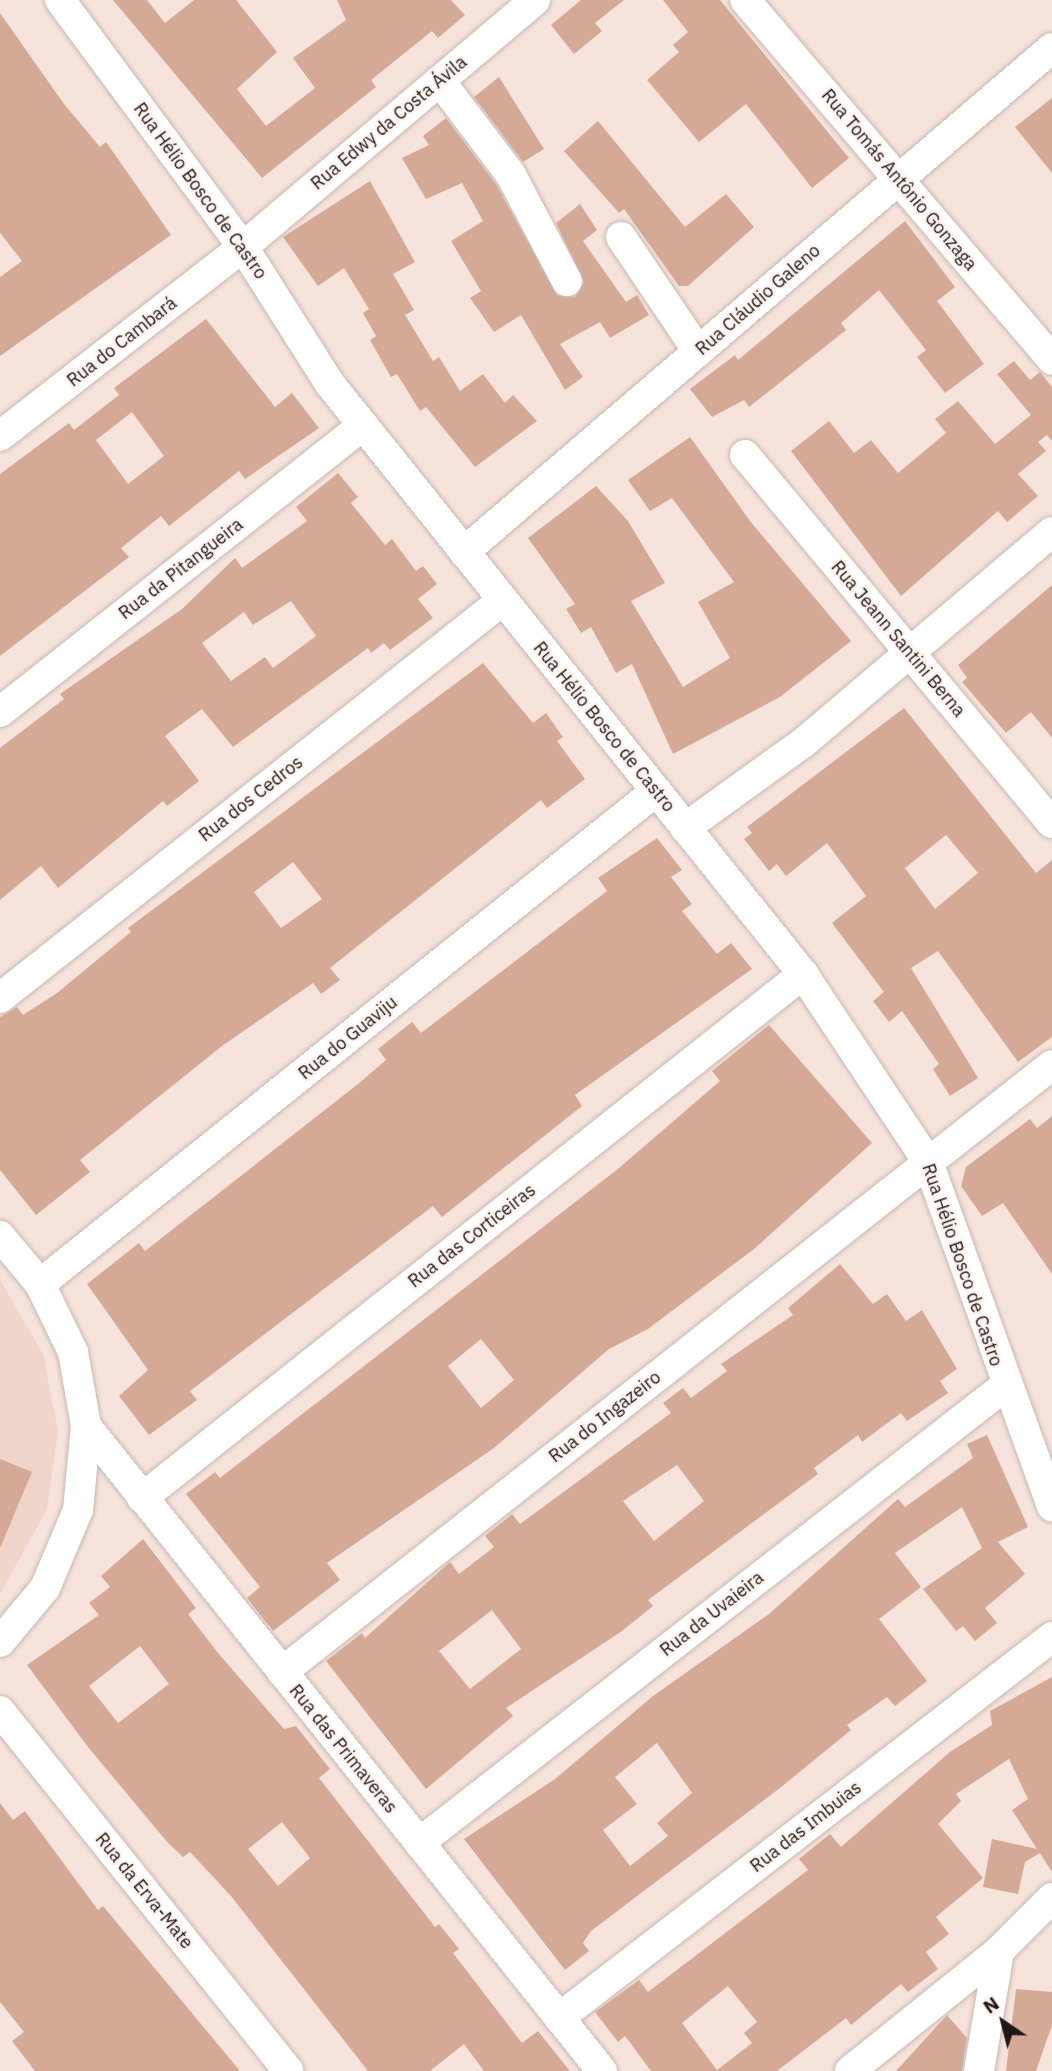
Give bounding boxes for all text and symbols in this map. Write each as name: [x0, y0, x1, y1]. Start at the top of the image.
street label: Rua Edwy da Costa Ávila: [307, 51, 471, 195]
street label: Rua Tomás Antônio Gonzaga: [817, 85, 981, 275]
street label: Rua Hélio Bosco de Castro: [129, 99, 271, 283]
street label: Rua Cláudio Galeno: [691, 240, 825, 360]
street label: Rua do Cambará: [63, 293, 181, 391]
street label: Rua da Pitangueira: [115, 514, 247, 624]
street label: Rua Jeann Santini Berna: [826, 557, 970, 721]
street label: Rua Hélio Bosco de Castro: [529, 638, 679, 816]
street label: Rua dos Cedros: [195, 752, 307, 846]
street label: Rua do Guaviju: [294, 992, 402, 1084]
street label: Rua Hélio Bosco de Castro: [917, 1161, 1007, 1369]
street label: Rua das Corticeiras: [404, 1180, 540, 1292]
street label: Rua do Ingazeiro: [545, 1367, 665, 1467]
street label: Rua da Uvaieira: [656, 1567, 768, 1661]
street label: Rua das Primaveras: [285, 1680, 401, 1818]
street label: Rua das Imbuias: [746, 1777, 866, 1877]
street label: Rua da Erva-Mate: [91, 1829, 197, 1953]
north arrow: [968, 1987, 1038, 2057]
text: N: [978, 1991, 1003, 2019]

